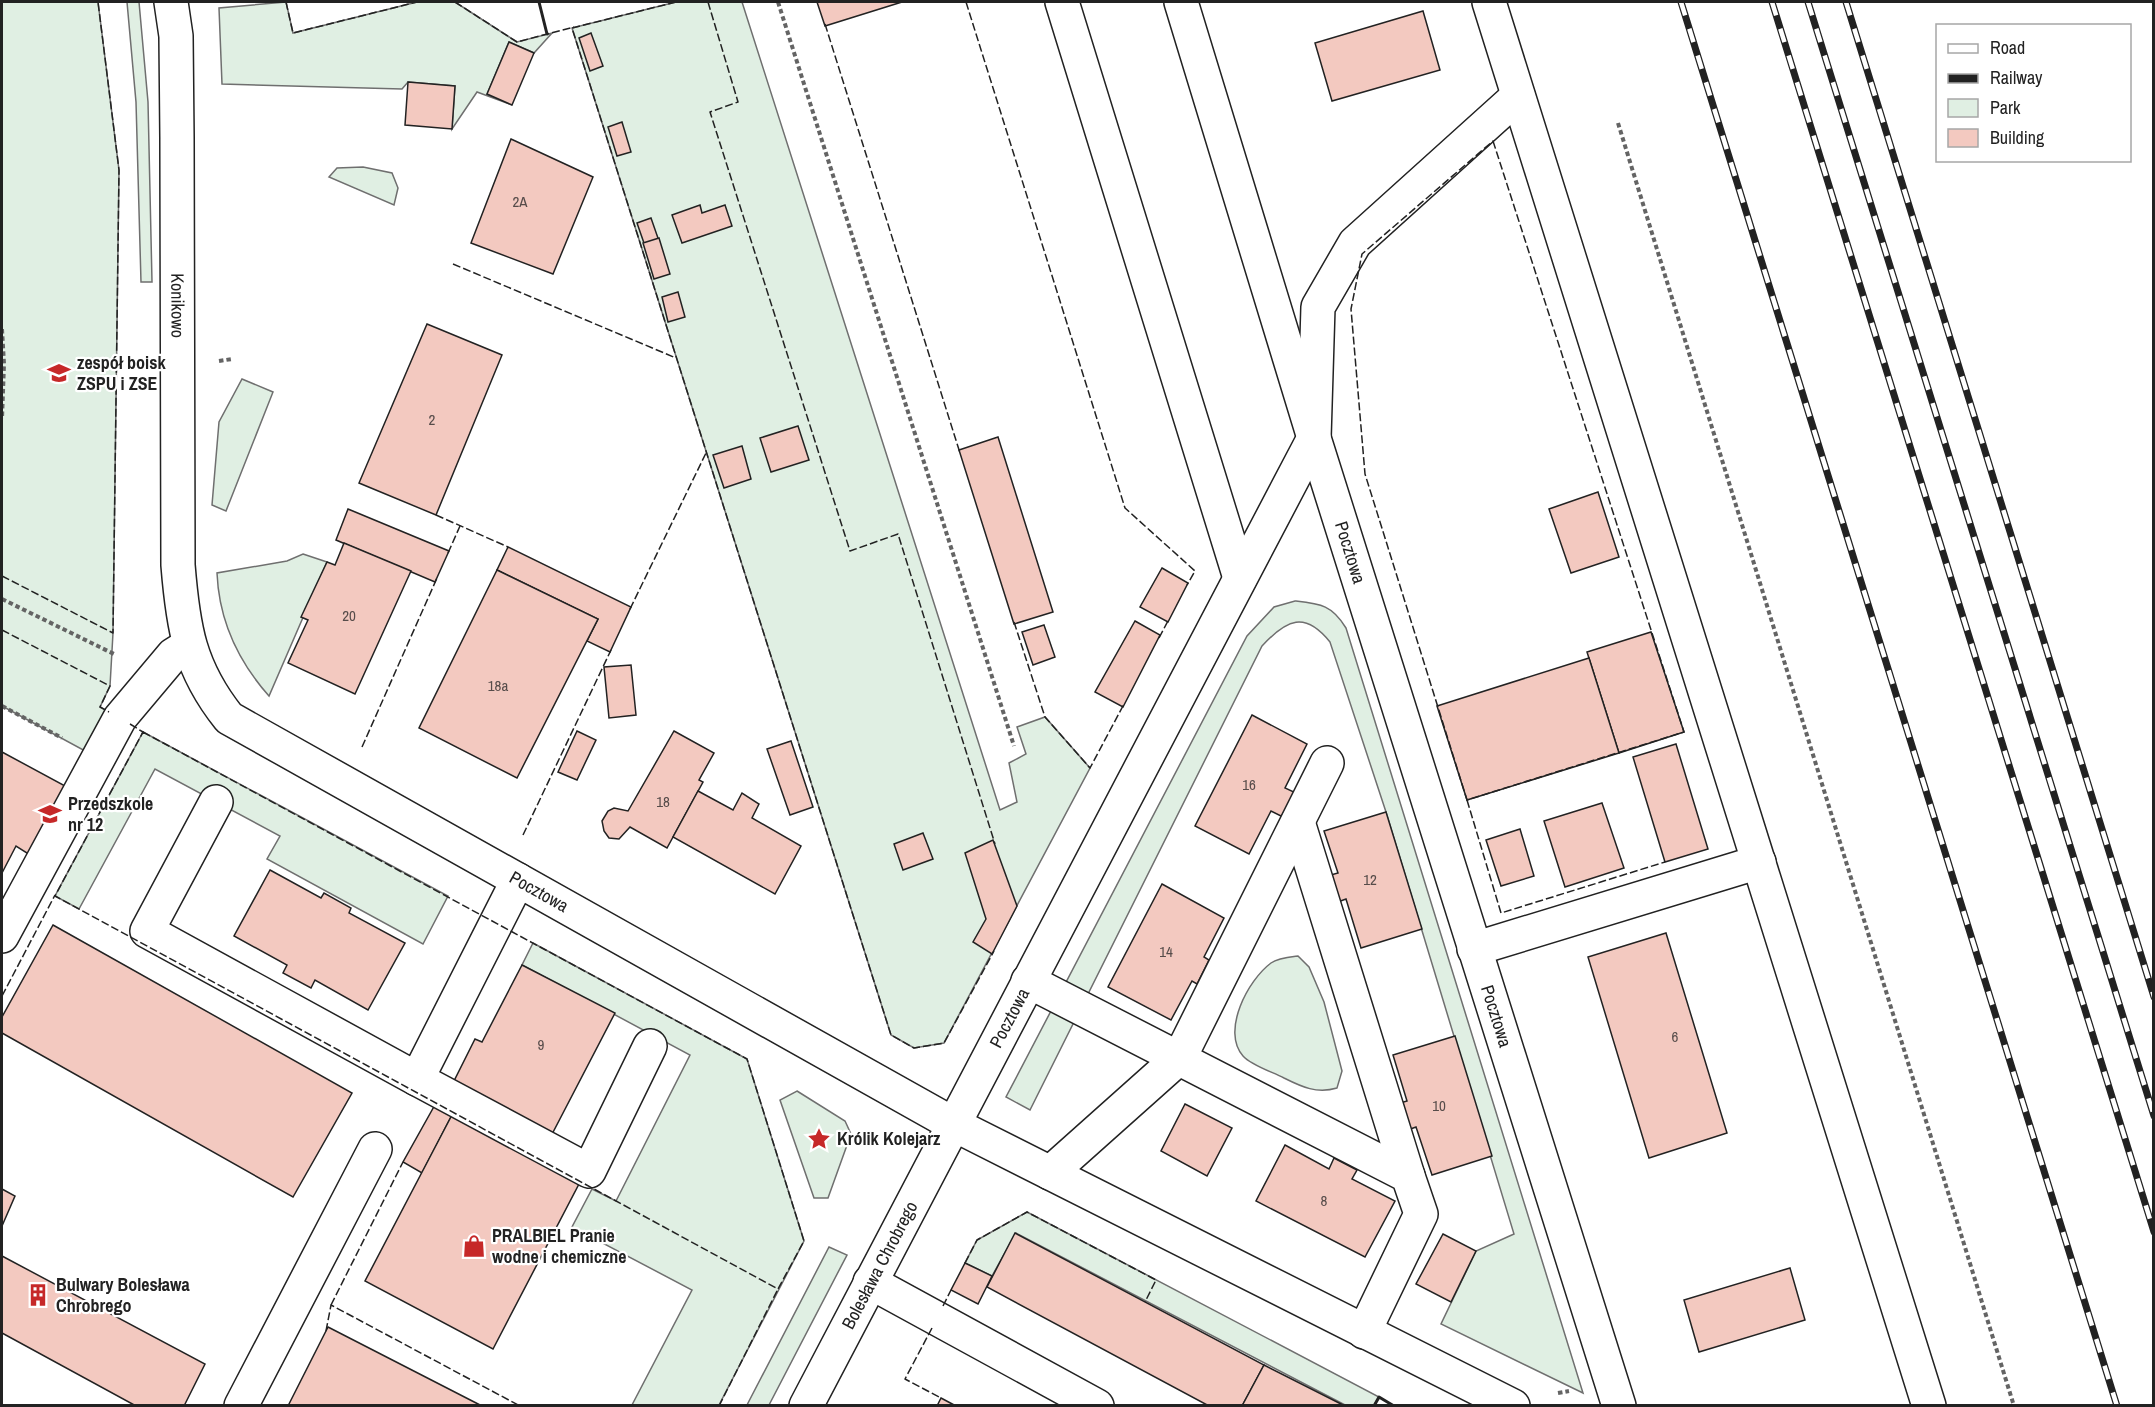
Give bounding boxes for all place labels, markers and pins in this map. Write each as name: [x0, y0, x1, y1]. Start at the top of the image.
place label: zespół boisk ZSPU i ZSE: [77, 350, 166, 396]
school or university icon: zespół boisk ZSPU i ZSE: [46, 360, 72, 386]
place label: Przedszkole nr 12: [68, 791, 153, 837]
school or university icon: Przedszkole nr 12: [37, 801, 63, 827]
place icon: Królik Kolejarz: [806, 1126, 832, 1152]
place label: Królik Kolejarz: [837, 1126, 941, 1151]
place label: PRALBIEL Pranie wodne i chemiczne: [492, 1223, 627, 1269]
shop icon: PRALBIEL Pranie wodne i chemiczne: [461, 1233, 487, 1259]
place label: Bulwary Bolesława Chrobrego: [56, 1272, 191, 1318]
building icon: Bulwary Bolesława Chrobrego: [25, 1282, 51, 1308]

